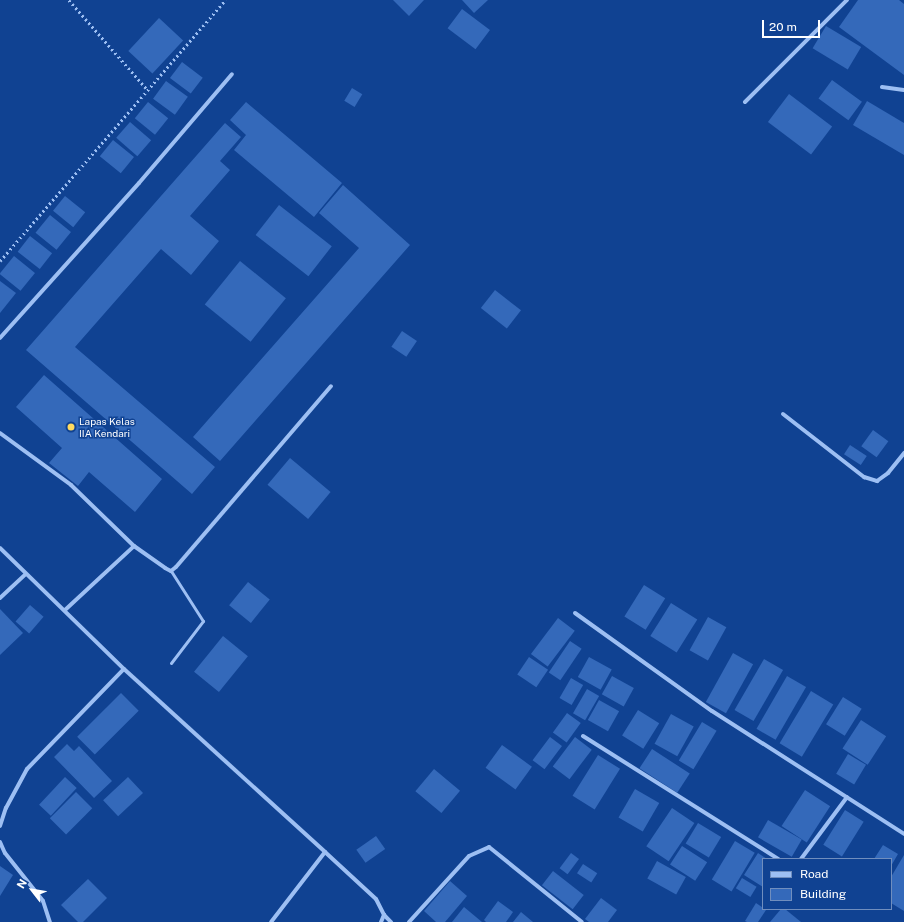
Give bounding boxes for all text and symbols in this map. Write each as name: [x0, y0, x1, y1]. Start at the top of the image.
scale bar: [764, 12, 822, 38]
text: 20 m: [769, 20, 797, 34]
place label: Lapas Kelas IIA Kendari: [79, 415, 135, 438]
marker: Lapas Kelas IIA Kendari: [66, 422, 76, 432]
legend: [762, 858, 892, 910]
text: Road: [800, 867, 828, 881]
north arrow: [12, 870, 52, 910]
text: N: [14, 877, 29, 891]
text: Building: [800, 887, 846, 901]

